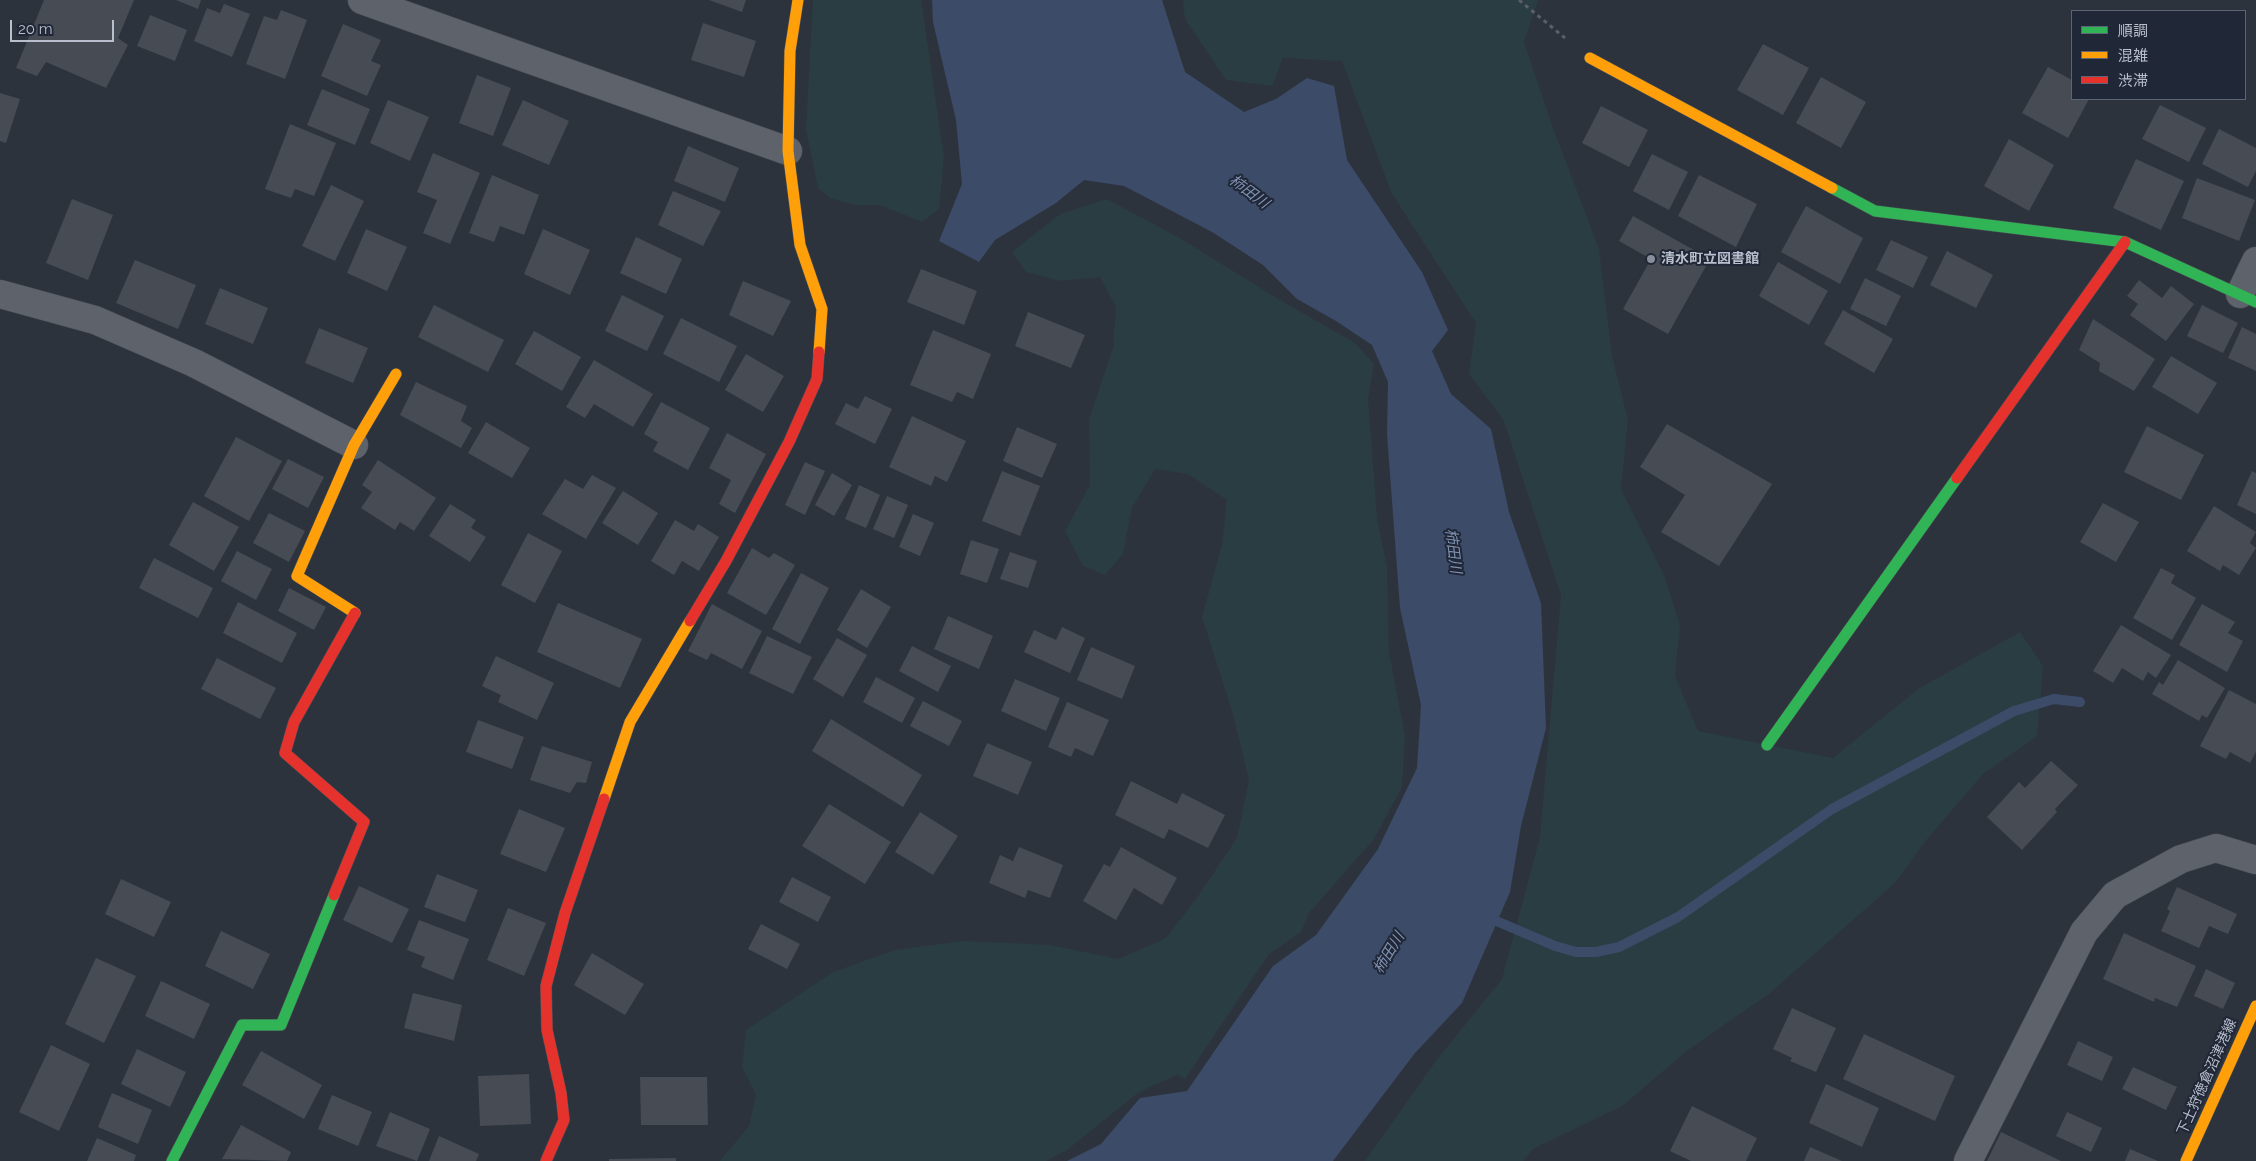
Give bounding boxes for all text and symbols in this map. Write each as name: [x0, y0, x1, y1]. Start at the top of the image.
scale bar: [12, 10, 116, 42]
legend: [2071, 10, 2246, 100]
text: 20 m: [18, 20, 53, 38]
text: 順調: [2118, 22, 2148, 40]
text: 混雑: [2118, 47, 2148, 65]
text: 渋滞: [2118, 72, 2148, 90]
water label: 柿田川: [1226, 171, 1272, 213]
place label: 清水町立図書館: [1661, 251, 1759, 267]
marker: 清水町立図書館: [1645, 253, 1657, 265]
water label: 柿田川: [1441, 528, 1465, 574]
water label: 柿田川: [1370, 929, 1408, 977]
street label: 下土狩徳倉沼津港線: [2174, 1016, 2240, 1138]

